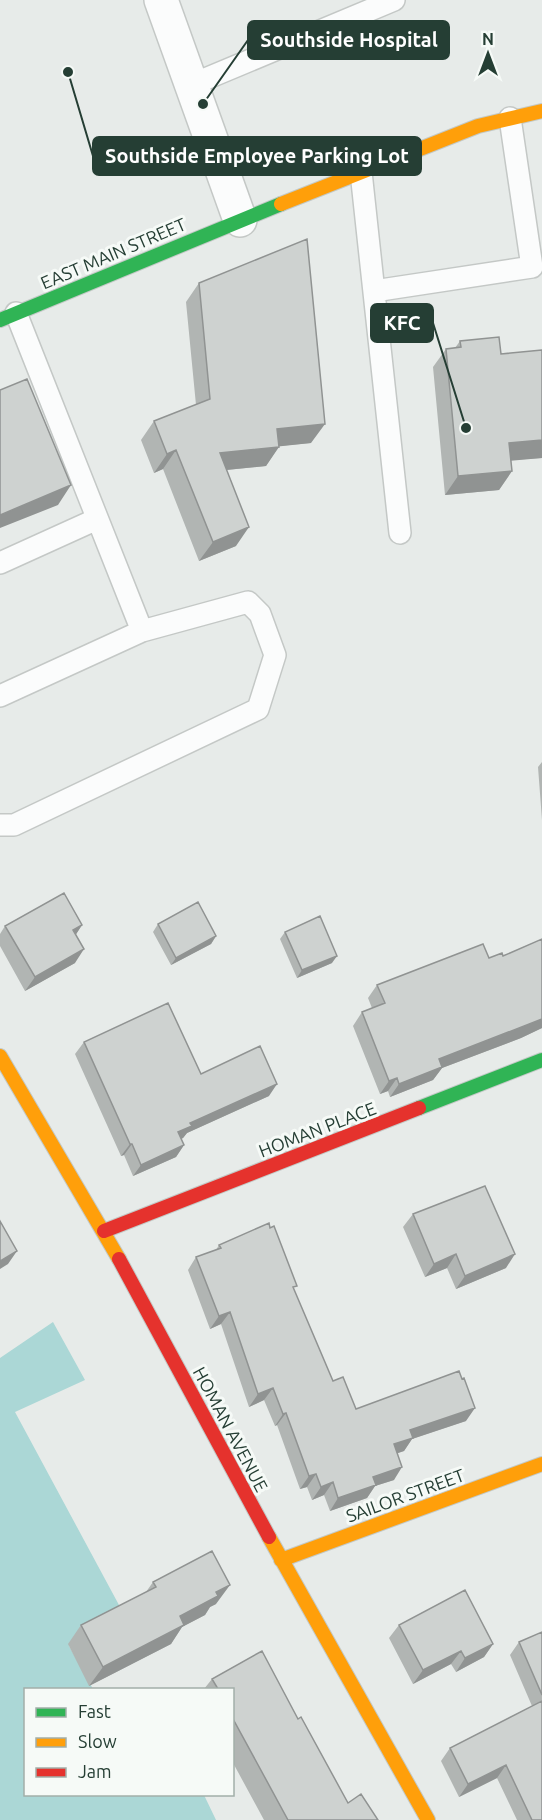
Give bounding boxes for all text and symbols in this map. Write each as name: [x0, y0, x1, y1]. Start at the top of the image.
callout: Southside Hospital: [248, 21, 449, 59]
north arrow: [458, 24, 518, 84]
text: Southside Hospital: [260, 28, 438, 51]
text: N: [482, 30, 494, 48]
callout: Southside Employee Parking Lot: [93, 137, 421, 175]
text: Southside Employee Parking Lot: [105, 144, 409, 167]
street label: EAST MAIN STREET: [37, 213, 189, 293]
callout: KFC: [371, 304, 433, 342]
text: KFC: [383, 311, 421, 334]
street label: HOMAN PLACE: [256, 1097, 378, 1161]
street label: HOMAN AVENUE: [190, 1363, 272, 1495]
street label: SAILOR STREET: [343, 1464, 467, 1526]
legend: [24, 1688, 234, 1796]
text: Fast: [78, 1701, 111, 1721]
text: Slow: [78, 1731, 117, 1751]
text: Jam: [78, 1761, 112, 1781]

